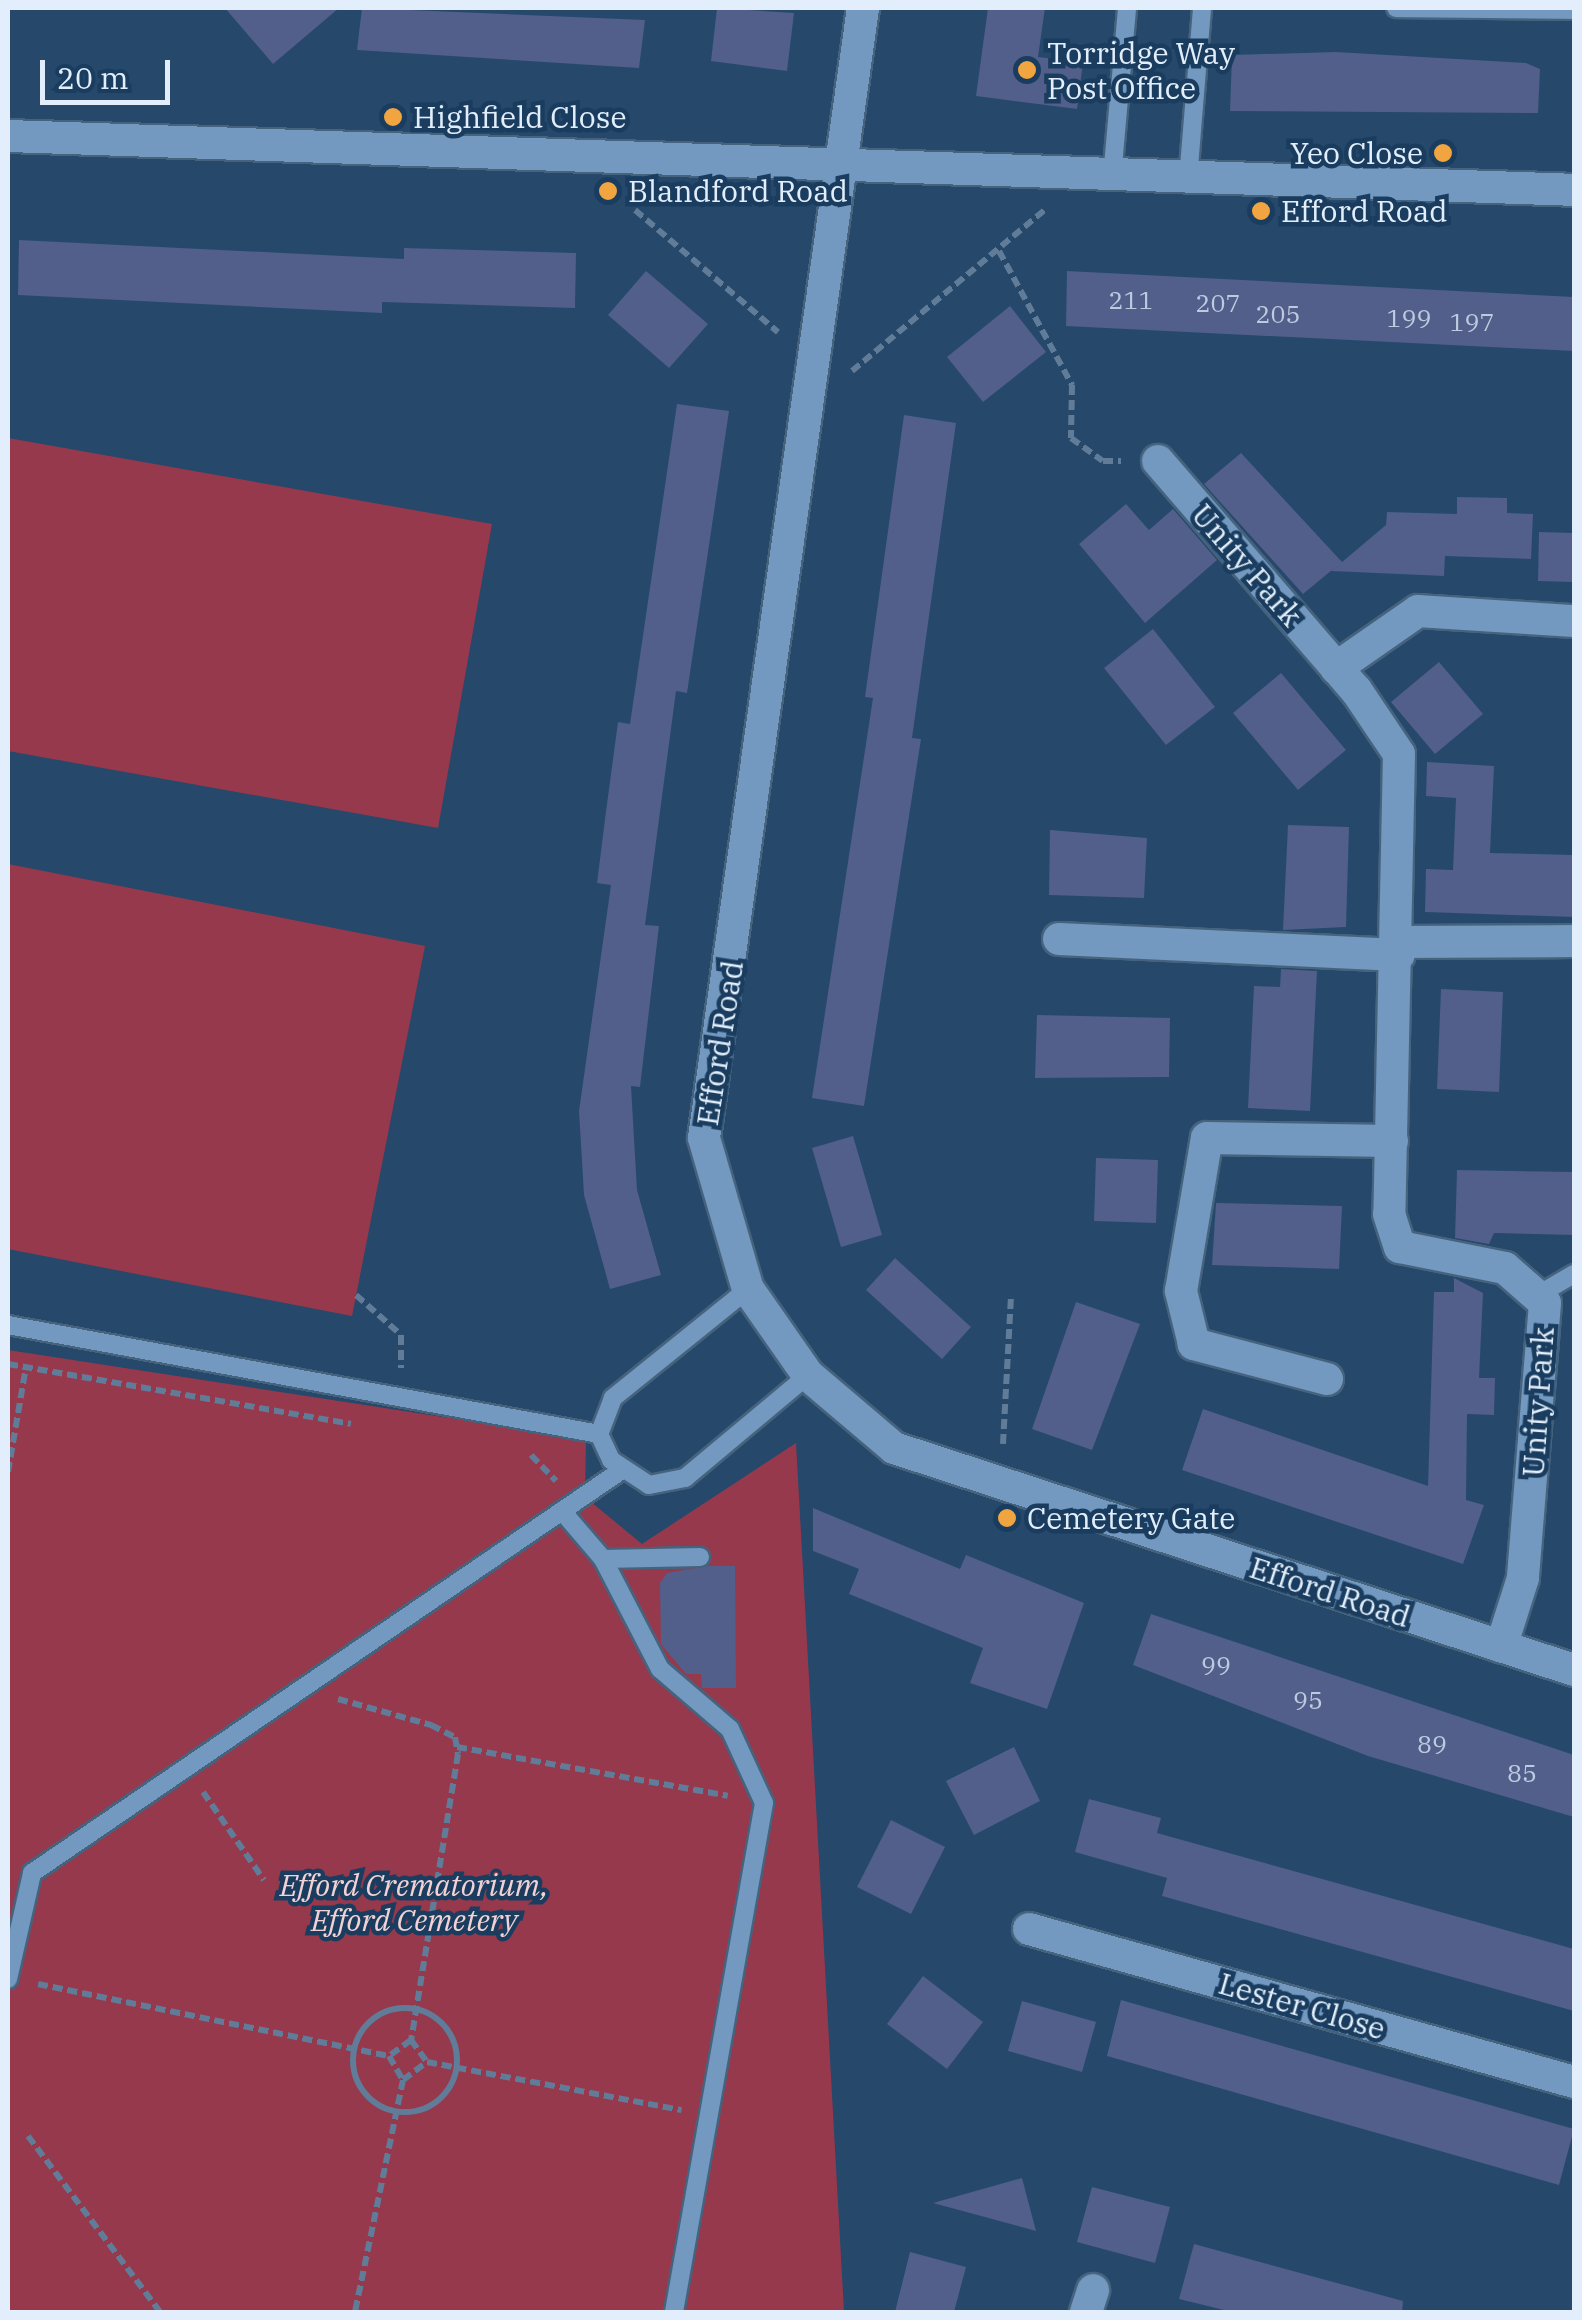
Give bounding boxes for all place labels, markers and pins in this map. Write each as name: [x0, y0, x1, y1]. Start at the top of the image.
place label: Torridge Way Post Office: [1047, 35, 1235, 106]
marker: Torridge Way Post Office: [1016, 59, 1038, 81]
place label: Highfield Close: [413, 99, 626, 135]
marker: Highfield Close: [382, 106, 404, 128]
place label: Yeo Close: [1290, 135, 1423, 171]
marker: Yeo Close: [1432, 142, 1454, 164]
place label: Blandford Road: [628, 173, 848, 209]
marker: Blandford Road: [597, 180, 619, 202]
place label: Efford Road: [1281, 193, 1448, 229]
marker: Efford Road: [1250, 200, 1272, 222]
place label: Cemetery Gate: [1027, 1500, 1235, 1536]
marker: Cemetery Gate: [996, 1507, 1018, 1529]

